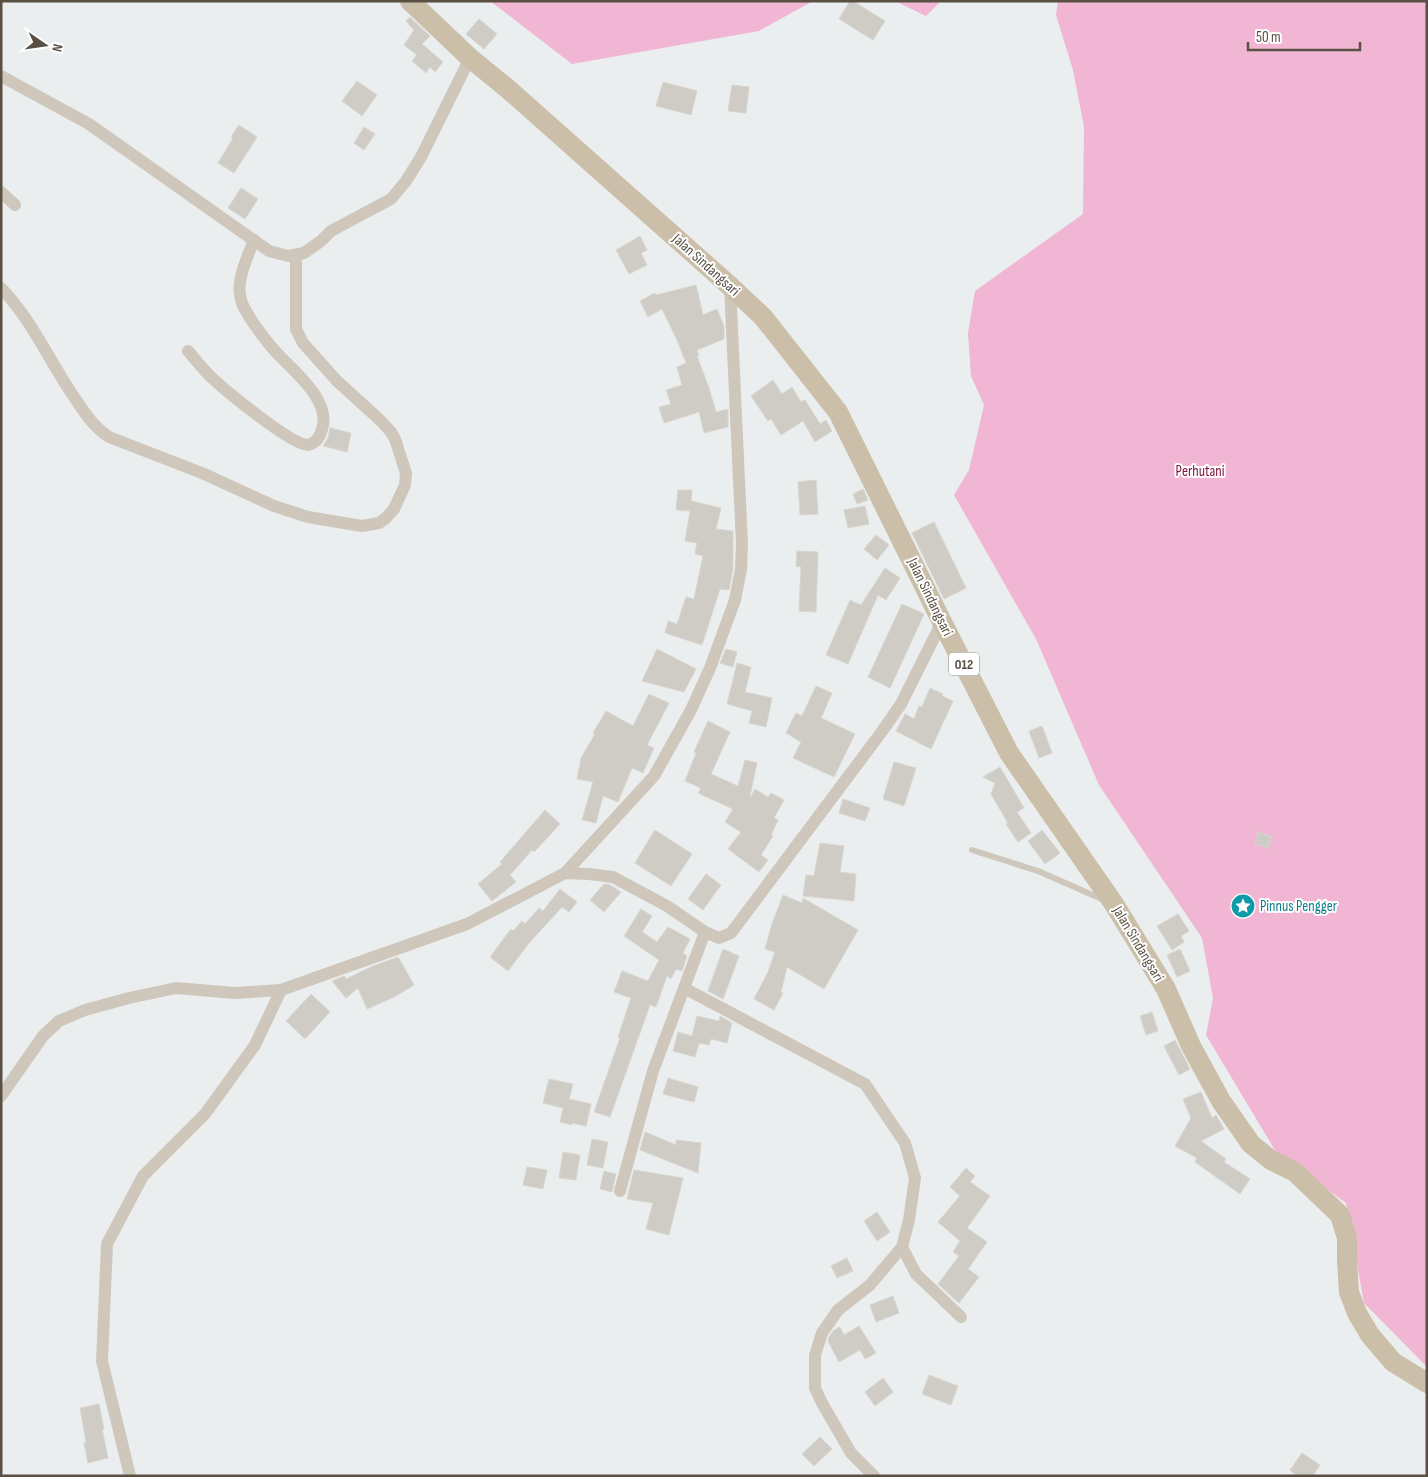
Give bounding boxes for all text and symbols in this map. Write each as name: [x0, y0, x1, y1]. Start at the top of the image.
north arrow: [20, 20, 70, 70]
scale bar: [1248, 20, 1360, 52]
text: 50 m: [1256, 28, 1281, 47]
text: N: [48, 42, 66, 53]
street label: Jalan Sindangsari: [668, 229, 744, 300]
park label: Perhutani: [1176, 462, 1225, 481]
street label: Jalan Sindangsari: [903, 554, 957, 639]
road number: 012: [949, 652, 979, 676]
place icon: Pinnus Pengger: [1230, 893, 1256, 919]
place label: Pinnus Pengger: [1260, 897, 1338, 916]
street label: Jalan Sindangsari: [1108, 902, 1168, 985]

